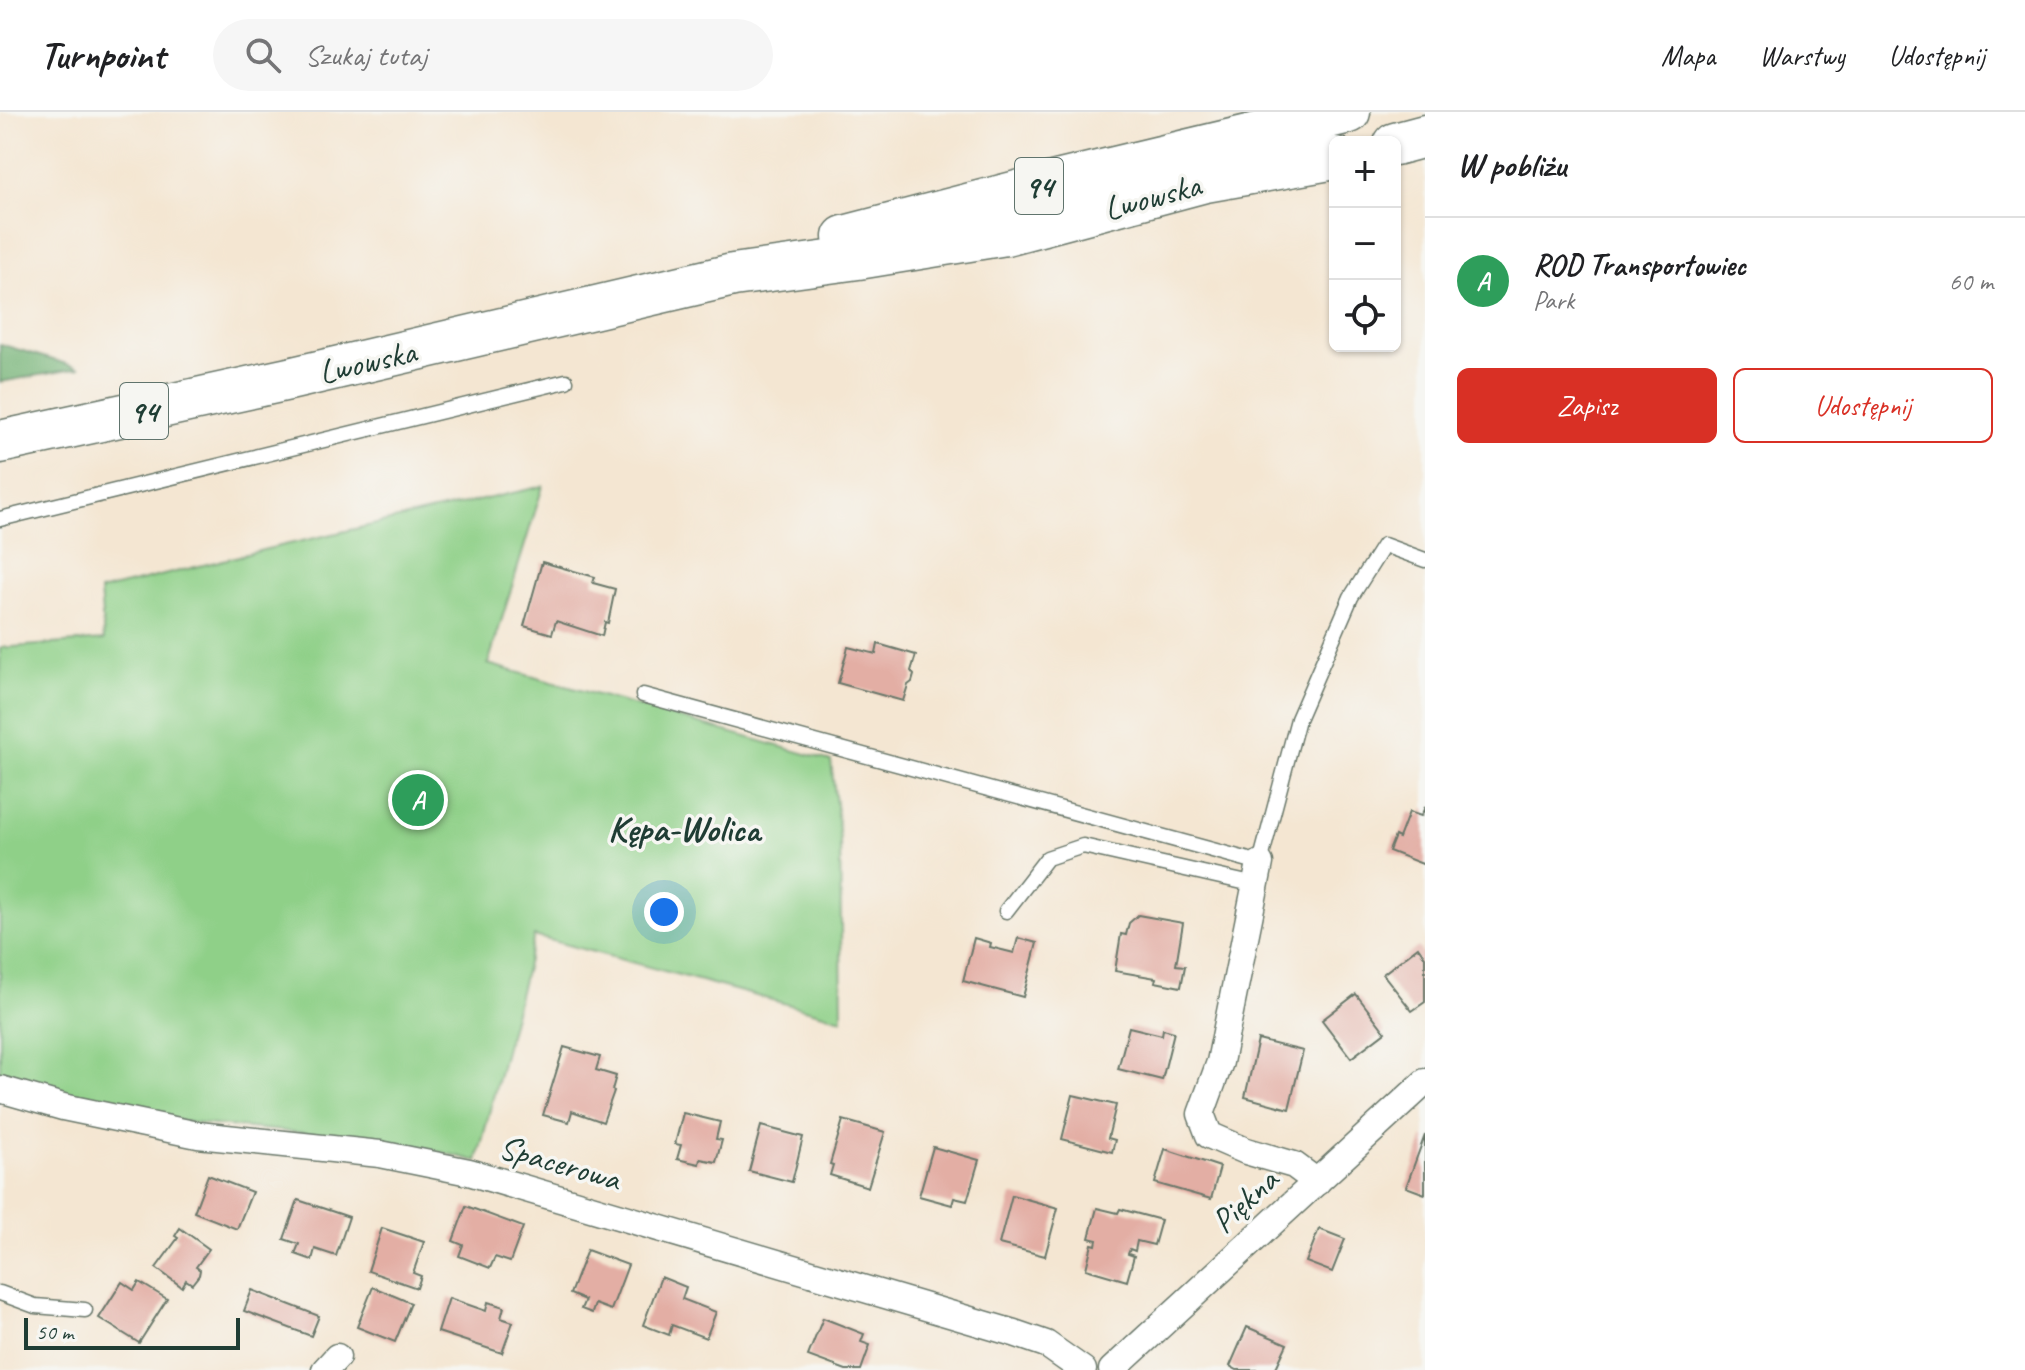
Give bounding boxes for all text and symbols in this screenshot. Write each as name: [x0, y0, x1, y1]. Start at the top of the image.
search box: [213, 19, 773, 91]
text: Turnpoint: [40, 32, 165, 79]
icon: search: [241, 33, 285, 77]
text: Szukaj tutaj: [305, 36, 427, 74]
text: Mapa: [1661, 38, 1715, 73]
text: Warstwy: [1759, 38, 1845, 73]
text: Udostępnij: [1889, 38, 1985, 73]
map controls: [1329, 136, 1401, 352]
button: +: [1329, 136, 1401, 208]
text: W pobliżu: [1457, 143, 1566, 186]
road number: 94: [1015, 158, 1063, 214]
street label: Lwowska: [1099, 162, 1207, 230]
button: −: [1329, 208, 1401, 280]
text: ROD Transportowiec: [1533, 246, 1746, 284]
text: A: [1476, 265, 1490, 298]
text: 60 m: [1949, 265, 1993, 298]
button: locate: [1329, 280, 1401, 352]
text: Park: [1533, 284, 1574, 317]
street label: Lwowska: [315, 329, 422, 393]
button: Zapisz: [1457, 368, 1717, 443]
button: Udostępnij: [1733, 368, 1993, 443]
road number: 94: [120, 383, 168, 439]
pin: A: [392, 770, 444, 830]
district label: Kępa-Wolica: [608, 806, 763, 852]
your location: [644, 892, 684, 932]
street label: Spacerowa: [494, 1125, 627, 1201]
street label: Piękna: [1202, 1157, 1288, 1242]
scale bar: [24, 1314, 240, 1350]
text: 50 m: [36, 1318, 73, 1346]

